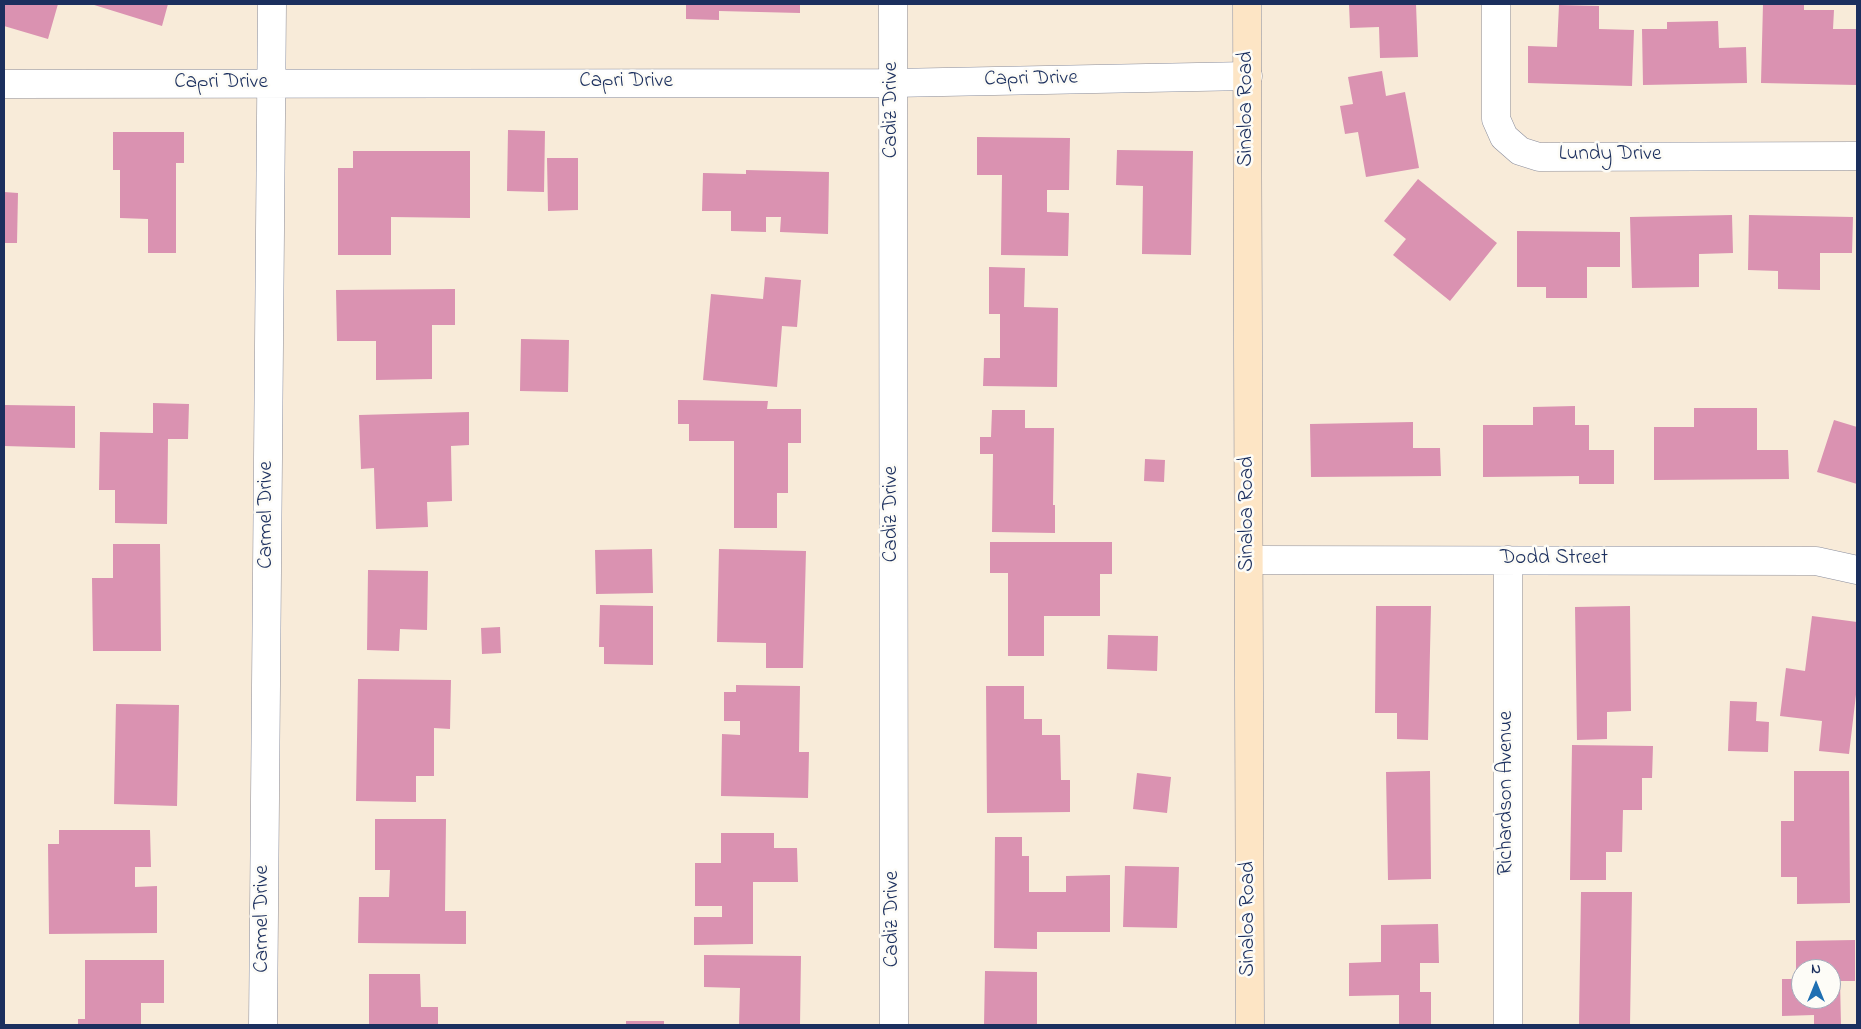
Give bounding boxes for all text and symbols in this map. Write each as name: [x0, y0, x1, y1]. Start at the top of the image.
street label: Sinaloa Road: [1235, 51, 1261, 167]
street label: Cadiz Drive: [880, 62, 906, 158]
street label: Capri Drive: [984, 67, 1078, 93]
street label: Capri Drive: [579, 70, 673, 96]
street label: Capri Drive: [174, 71, 268, 97]
street label: Lundy Drive: [1559, 143, 1661, 169]
street label: Sinaloa Road: [1236, 456, 1262, 572]
street label: Carmel Drive: [255, 461, 281, 569]
street label: Cadiz Drive: [880, 466, 906, 562]
street label: Dodd Street: [1500, 547, 1608, 573]
street label: Richardson Avenue: [1495, 711, 1521, 875]
street label: Sinaloa Road: [1237, 861, 1263, 977]
street label: Carmel Drive: [251, 865, 277, 973]
street label: Cadiz Drive: [881, 871, 907, 967]
north arrow: [1791, 959, 1841, 1009]
text: N: [1811, 959, 1821, 980]

